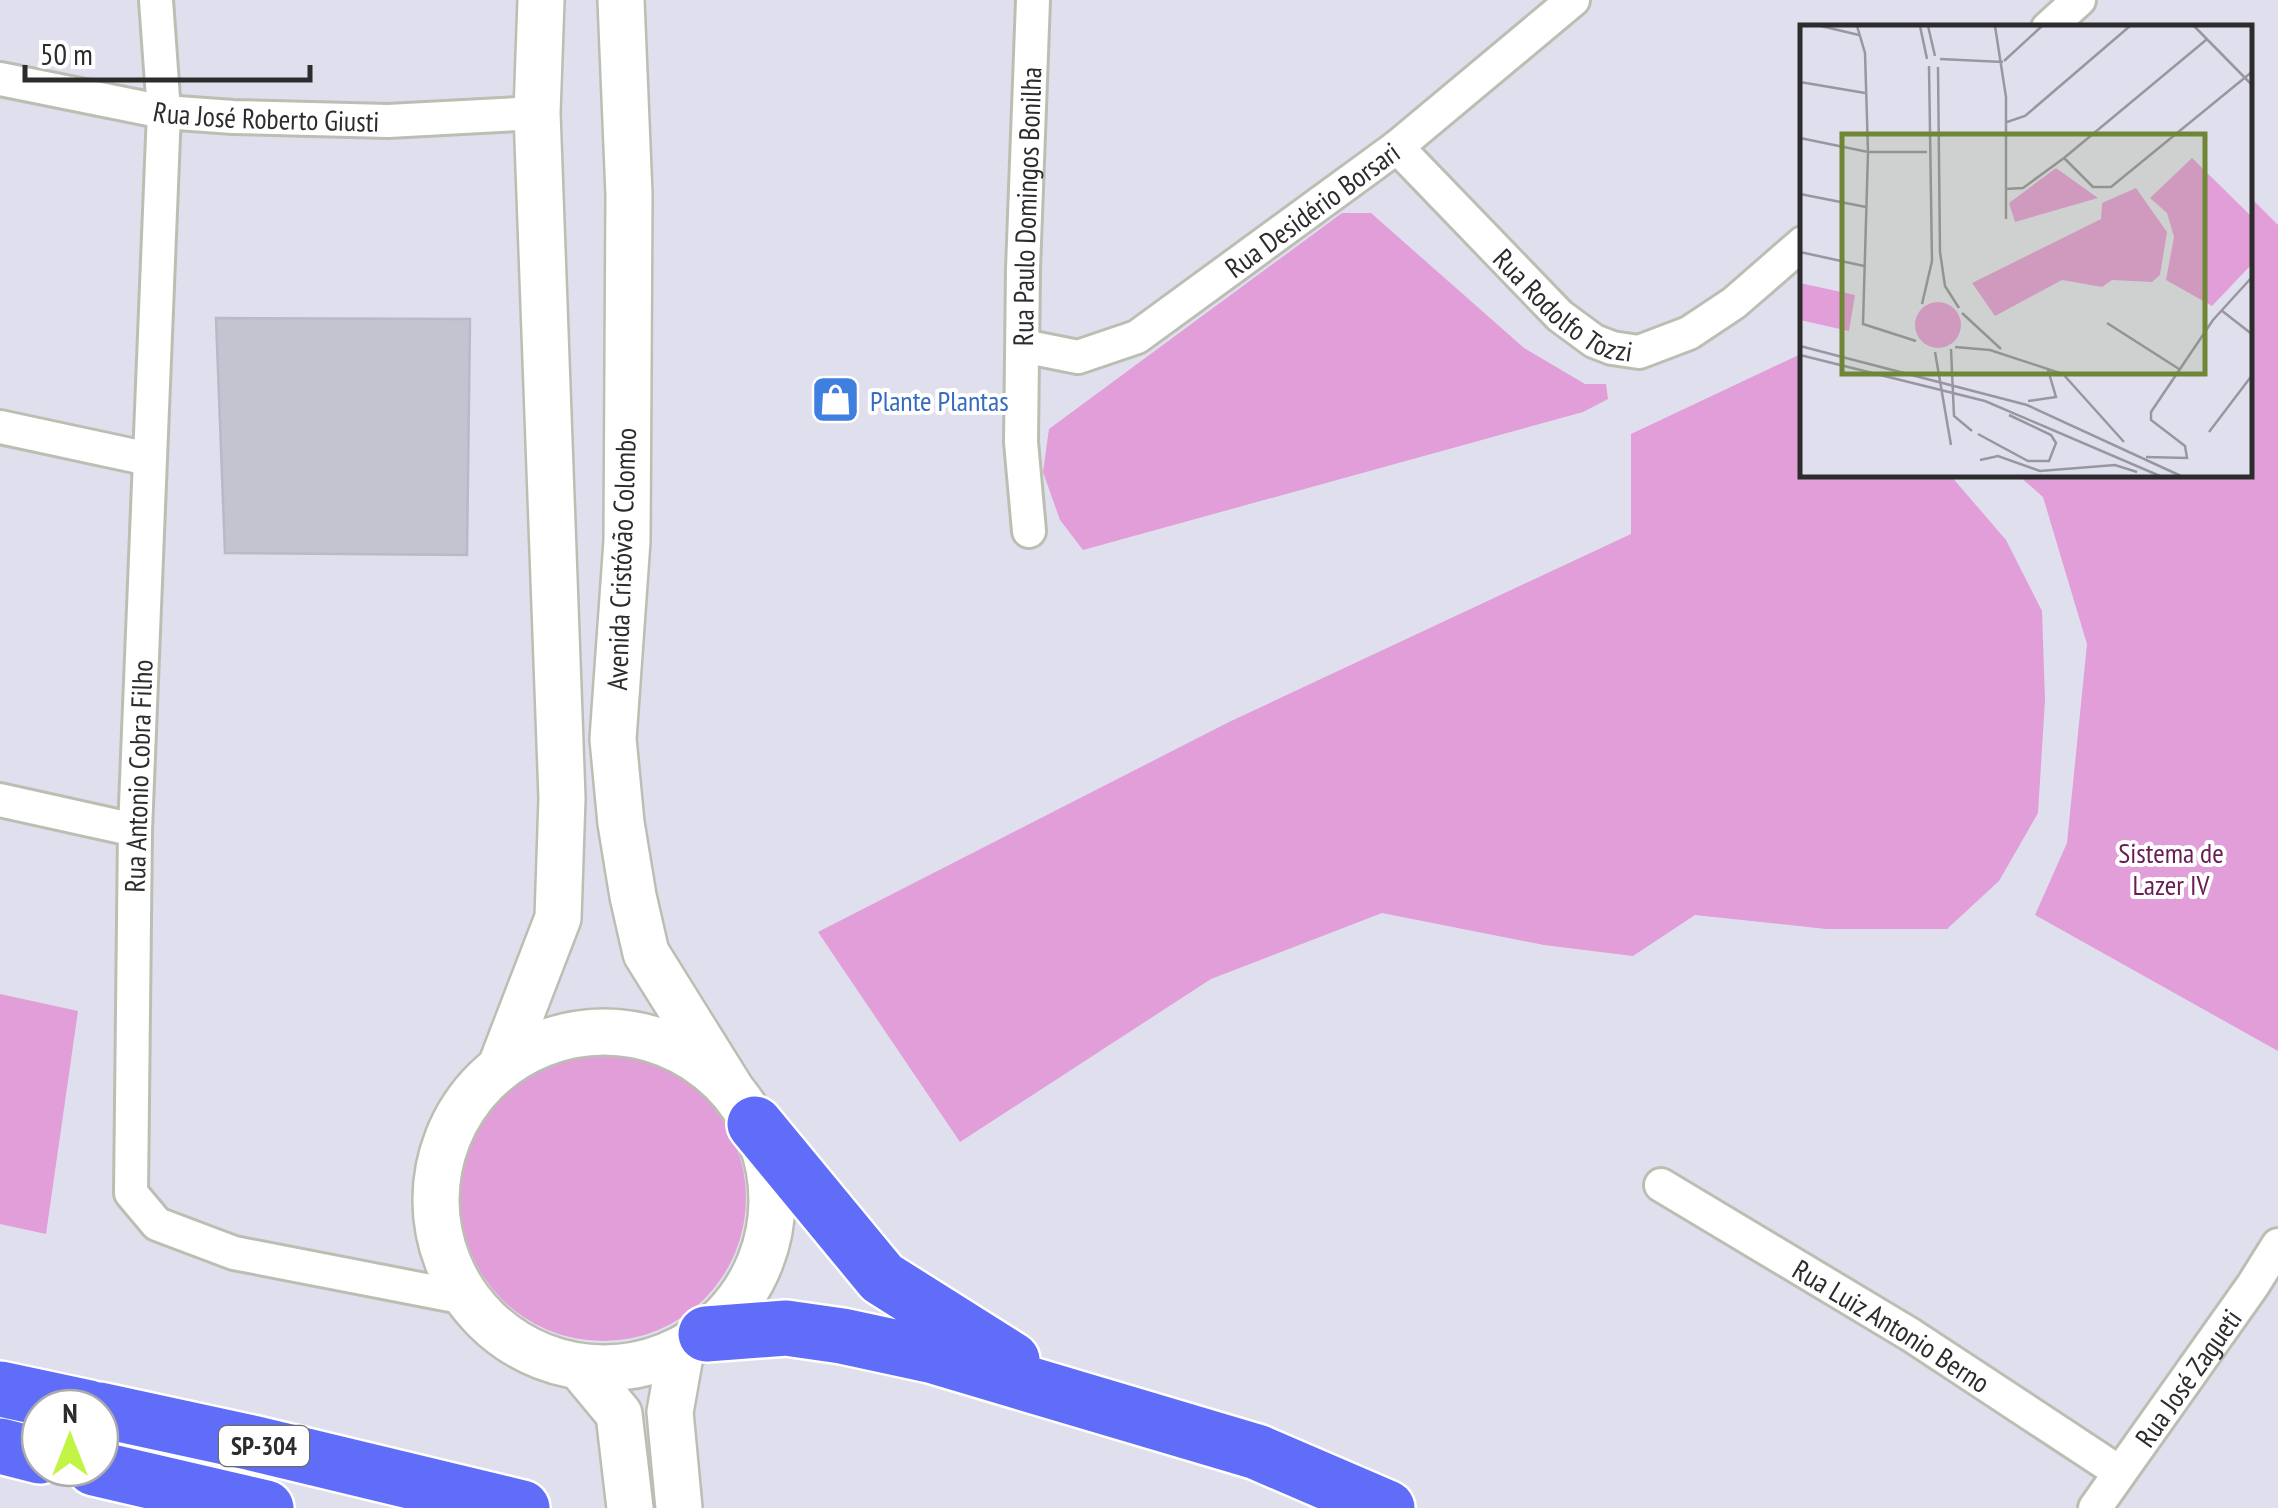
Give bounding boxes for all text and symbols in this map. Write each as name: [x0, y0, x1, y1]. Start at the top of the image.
scale bar: [25, 20, 310, 82]
inset map: [1800, 25, 2253, 478]
text: 50 m: [40, 34, 93, 73]
street label: Rua Paulo Domingos Bonilha: [1004, 66, 1049, 346]
street label: Rua José Roberto Giusti: [150, 92, 380, 139]
street label: Rua Desidério Borsari: [1217, 133, 1407, 285]
street label: Rua Rodolfo Tozzi: [1486, 240, 1635, 369]
shop icon: Plante Plantas: [809, 374, 861, 426]
place label: Plante Plantas: [870, 382, 1009, 419]
street label: Avenida Cristóvão Colombo: [598, 427, 644, 691]
street label: Rua Antonio Cobra Filho: [115, 659, 161, 893]
park label: Sistema de Lazer IV: [2118, 834, 2224, 903]
street label: Rua Luiz Antonio Berno: [1786, 1250, 1997, 1401]
street label: Rua José Zagueti: [2126, 1301, 2249, 1454]
north arrow: [20, 1388, 120, 1488]
text: N: [62, 1394, 78, 1431]
road number: SP-304: [219, 1426, 309, 1466]

